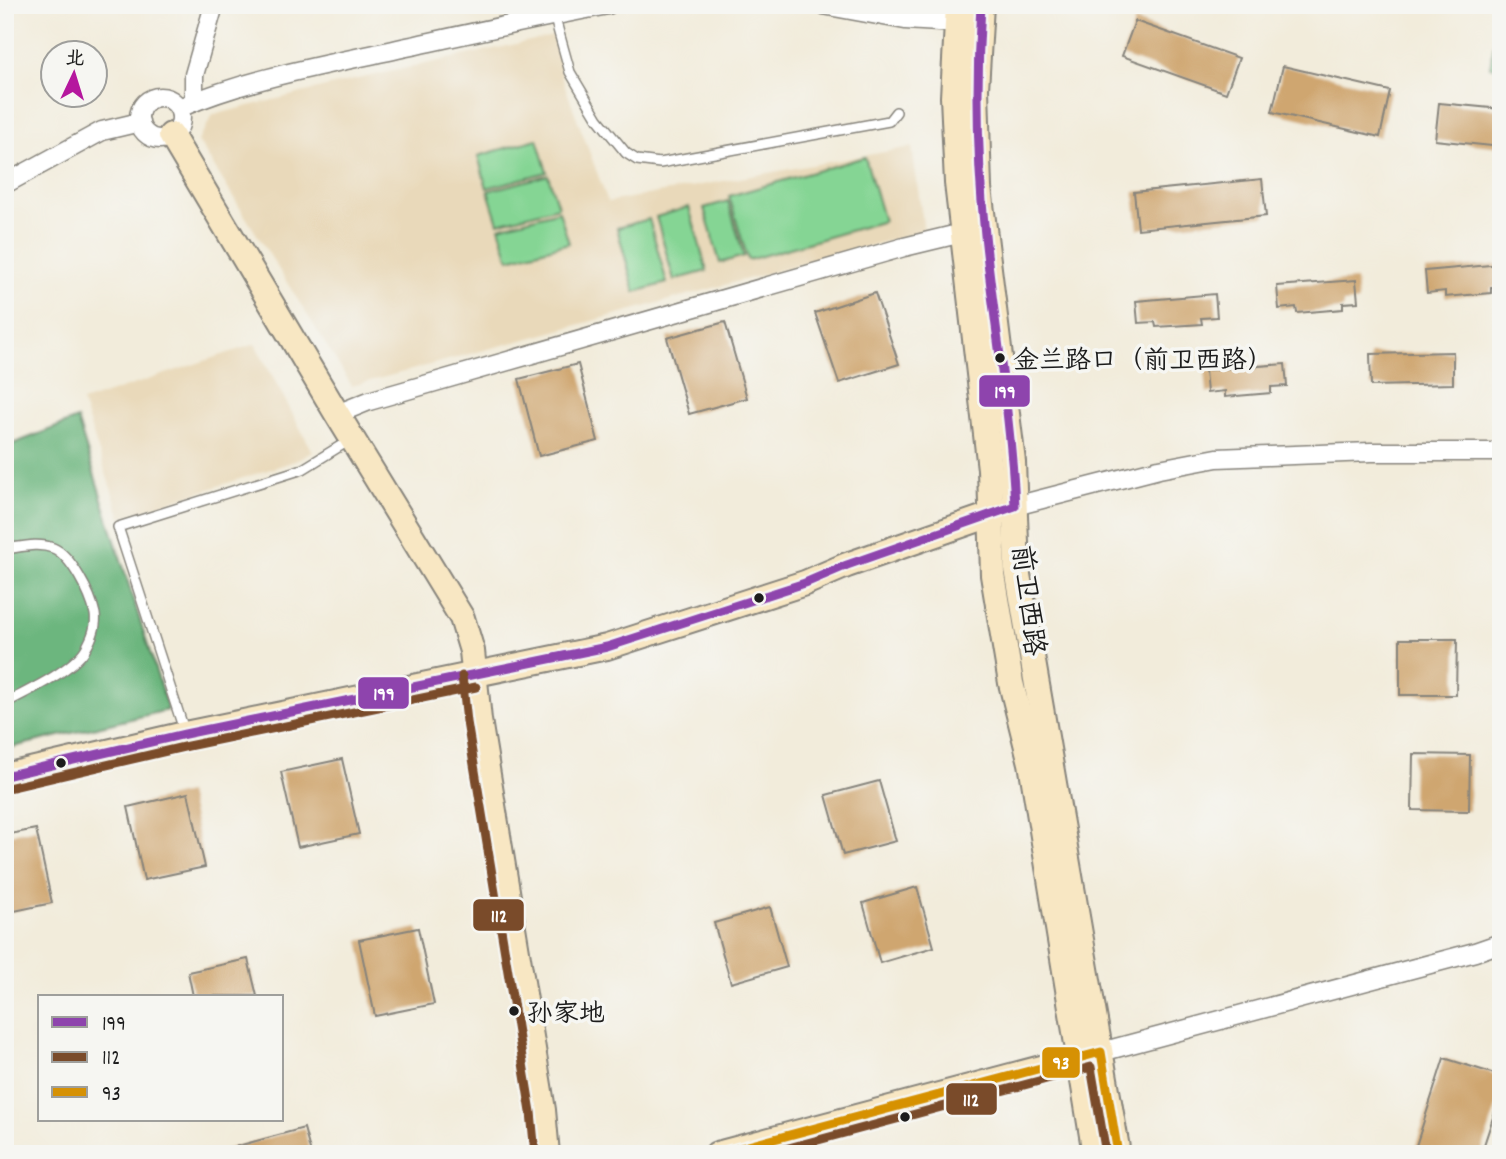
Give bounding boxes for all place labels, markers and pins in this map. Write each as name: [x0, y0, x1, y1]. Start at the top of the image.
place label: 金兰路口（前卫西路）: [1013, 344, 1273, 381]
marker: 金兰路口（前卫西路）: [993, 351, 1007, 365]
unlabelled marker: [752, 591, 766, 605]
unlabelled marker: [54, 756, 68, 770]
place label: 孙家地: [527, 997, 605, 1034]
marker: 孙家地: [507, 1004, 521, 1018]
unlabelled marker: [898, 1110, 912, 1124]

